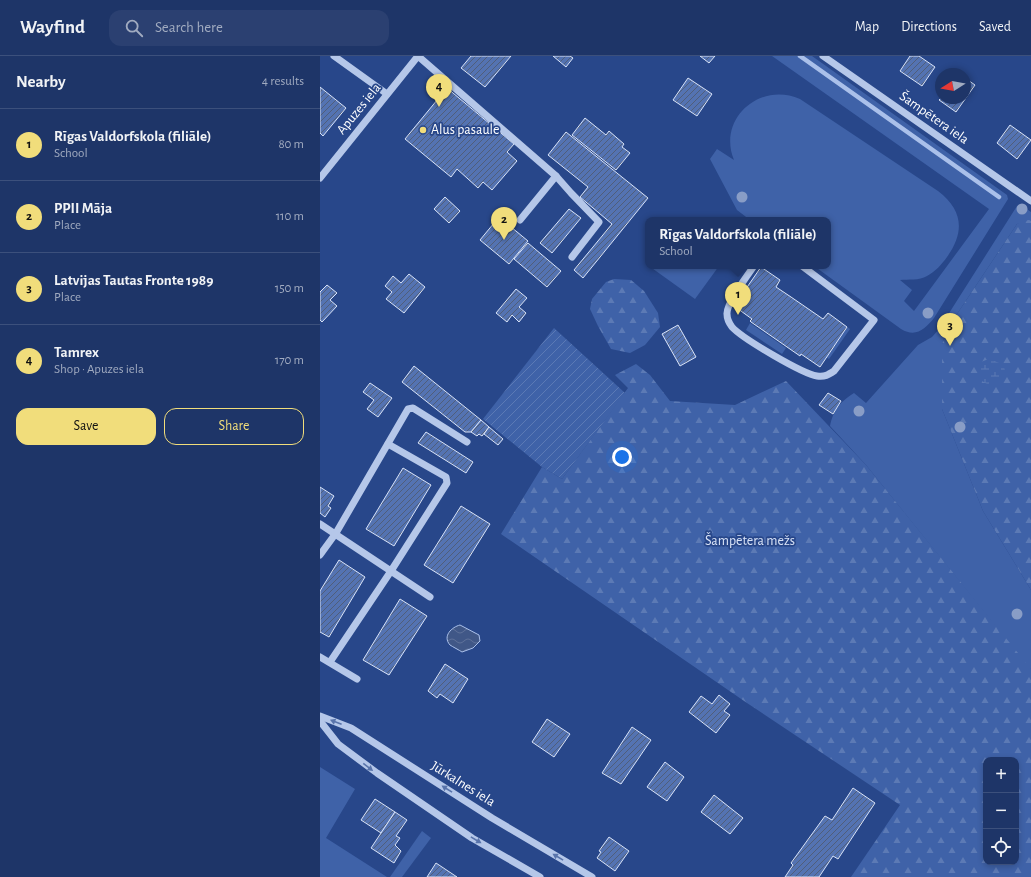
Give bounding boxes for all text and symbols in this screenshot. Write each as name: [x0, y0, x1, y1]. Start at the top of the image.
search box: [109, 10, 389, 46]
icon: search: [123, 17, 145, 39]
text: Wayfind: [20, 18, 85, 37]
text: Search here: [155, 20, 223, 35]
text: Map: [855, 20, 879, 34]
text: Directions: [901, 20, 957, 34]
text: Saved: [979, 20, 1011, 34]
north arrow: [935, 68, 971, 104]
text: Nearby: [16, 73, 66, 90]
pin: 4: [426, 74, 452, 107]
text: 4 results: [262, 75, 304, 88]
street label: Apuzes iela: [334, 80, 384, 137]
street label: Šampētera iela: [897, 87, 973, 147]
place label: Alus pasaule: [431, 123, 499, 137]
marker: Alus pasaule: [418, 125, 428, 135]
text: Rīgas Valdorfskola (filiāle): [54, 129, 212, 144]
text: 1: [27, 138, 31, 151]
text: 80 m: [278, 138, 304, 151]
text: School: [54, 147, 88, 160]
text: PPII Māja: [54, 201, 112, 216]
pin: 2: [491, 207, 517, 240]
text: 2: [26, 210, 32, 223]
text: 110 m: [276, 210, 304, 223]
popup: [645, 217, 831, 269]
text: Place: [54, 219, 81, 232]
text: Rīgas Valdorfskola (filiāle): [659, 227, 817, 242]
text: School: [659, 245, 693, 258]
text: Latvijas Tautas Fronte 1989: [54, 273, 213, 288]
text: 3: [26, 282, 32, 295]
text: 150 m: [275, 282, 304, 295]
pin: 1: [725, 282, 751, 315]
text: Place: [54, 291, 81, 304]
pin: 3: [937, 313, 963, 346]
text: Tamrex: [54, 345, 99, 360]
text: 4: [26, 354, 32, 367]
text: 170 m: [275, 354, 304, 367]
text: Shop · Apuzes iela: [54, 363, 144, 376]
button: Save: [16, 408, 156, 445]
button: Share: [164, 408, 304, 445]
your location: [612, 447, 632, 467]
park label: Šampētera mežs: [705, 532, 795, 548]
one-way arrow: [330, 719, 342, 725]
map controls: [983, 757, 1019, 865]
button: +: [983, 757, 1019, 793]
street label: Jūrkalnes iela: [428, 759, 498, 809]
one-way arrow: [363, 762, 374, 771]
one-way arrow: [441, 786, 453, 793]
button: −: [983, 793, 1019, 829]
button: locate: [983, 829, 1019, 865]
one-way arrow: [470, 836, 482, 843]
one-way arrow: [552, 854, 564, 861]

